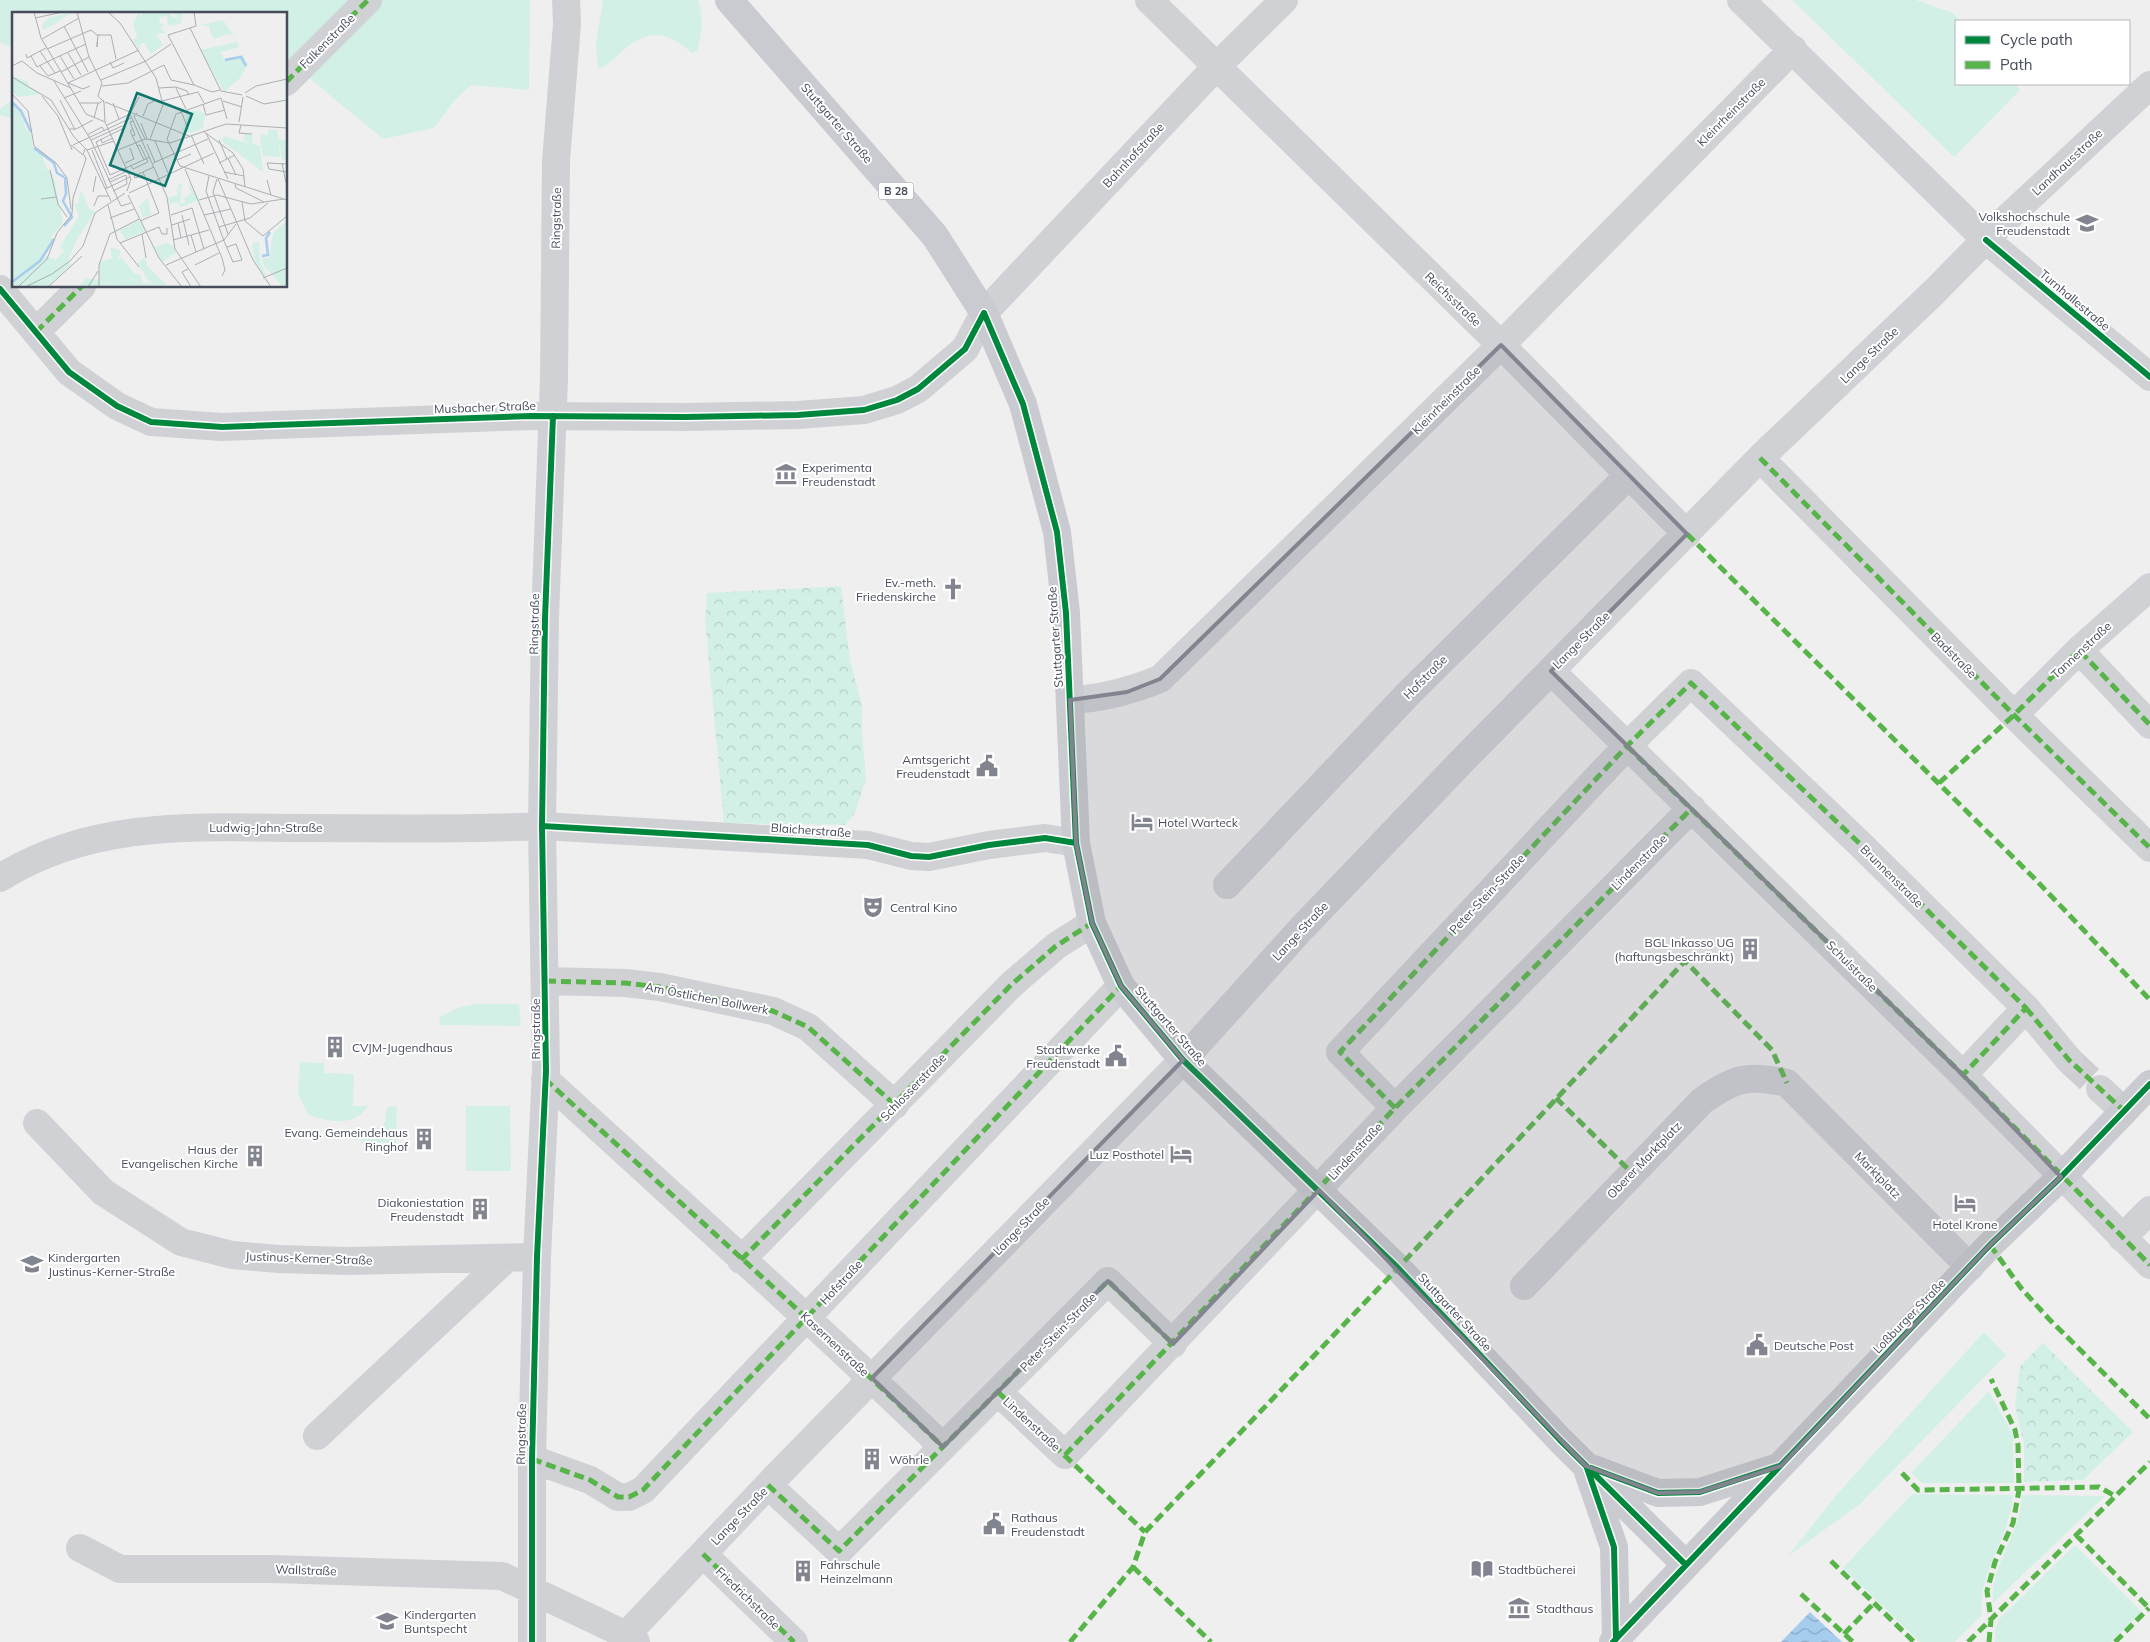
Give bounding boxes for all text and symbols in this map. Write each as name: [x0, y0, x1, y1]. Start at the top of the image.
street label: Falkenstraße: [296, 10, 358, 72]
inset map: [12, 12, 288, 288]
legend: [1955, 20, 2130, 85]
text: Cycle path: [2000, 30, 2073, 49]
text: Path: [2000, 55, 2032, 74]
street label: Kleinrheinstraße: [1694, 75, 1768, 149]
street label: Stuttgarter Straße: [798, 80, 876, 166]
street label: Bahnhofstraße: [1099, 120, 1167, 190]
street label: Landhausstraße: [2029, 126, 2105, 198]
road number: B 28: [878, 182, 914, 200]
street label: Ringstraße: [548, 187, 564, 249]
place label: Volkshochschule Freudenstadt: [1979, 209, 2070, 238]
school or university icon: Volkshochschule Freudenstadt: [2074, 210, 2100, 236]
street label: Turnhallestraße: [2037, 266, 2113, 334]
street label: Reichsstraße: [1422, 269, 1484, 329]
street label: Lange Straße: [1837, 324, 1901, 386]
street label: Kleinrheinstraße: [1409, 363, 1483, 437]
street label: Musbacher Straße: [434, 398, 536, 416]
place label: Experimenta Freudenstadt: [802, 460, 876, 489]
museum icon: Experimenta Freudenstadt: [773, 461, 799, 487]
place label: Ev.-meth. Friedenskirche: [856, 575, 936, 604]
church icon: Ev.-meth. Friedenskirche: [940, 576, 966, 602]
street label: Stuttgarter Straße: [1044, 586, 1066, 688]
street label: Ringstraße: [526, 593, 542, 655]
street label: Lange Straße: [1549, 608, 1613, 672]
street label: Tannenstraße: [2048, 618, 2114, 682]
street label: Badstraße: [1928, 629, 1980, 681]
street label: Hofstraße: [1400, 652, 1450, 702]
place label: Amtsgericht Freudenstadt: [896, 752, 970, 781]
public building icon: Amtsgericht Freudenstadt: [974, 753, 1000, 779]
hotel icon: Hotel Warteck: [1129, 809, 1155, 835]
place label: Hotel Warteck: [1158, 815, 1239, 830]
street label: Ludwig-Jahn-Straße: [209, 820, 323, 835]
street label: Blaicherstraße: [770, 820, 852, 840]
street label: Lindenstraße: [1608, 831, 1670, 893]
street label: Brunnenstraße: [1857, 841, 1927, 911]
street label: Peter-Stein-Straße: [1446, 851, 1528, 937]
theatre icon: Central Kino: [860, 894, 886, 920]
street label: Lange Straße: [1269, 898, 1331, 964]
place label: Central Kino: [890, 900, 958, 915]
place label: BGL Inkasso UG (haftungsbeschränkt): [1615, 935, 1734, 964]
building icon: BGL Inkasso UG (haftungsbeschränkt): [1737, 936, 1763, 962]
street label: Schulstraße: [1823, 937, 1881, 995]
street label: Am Östlichen Bollwerk: [644, 979, 771, 1017]
street label: Stuttgarter Straße: [1132, 983, 1210, 1069]
street label: Ringstraße: [528, 998, 543, 1060]
building icon: CVJM-Jugendhaus: [322, 1034, 348, 1060]
place label: CVJM-Jugendhaus: [352, 1040, 453, 1055]
place label: Stadtwerke Freudenstadt: [1026, 1042, 1100, 1071]
public building icon: Stadtwerke Freudenstadt: [1103, 1043, 1129, 1069]
street label: Schlosserstraße: [877, 1050, 949, 1124]
street label: Oberer Marktplatz: [1604, 1118, 1684, 1202]
street label: Lindenstraße: [1325, 1119, 1385, 1183]
place label: Evang. Gemeindehaus Ringhof: [284, 1125, 409, 1154]
building icon: Evang. Gemeindehaus Ringhof: [411, 1126, 437, 1152]
hotel icon: Luz Posthotel: [1168, 1141, 1194, 1167]
place label: Haus der Evangelischen Kirche: [121, 1142, 239, 1171]
building icon: Haus der Evangelischen Kirche: [242, 1143, 268, 1169]
place label: Luz Posthotel: [1089, 1147, 1164, 1162]
street label: Marktplatz: [1852, 1149, 1904, 1201]
hotel icon: Hotel Krone: [1952, 1190, 1978, 1216]
street label: Lange Straße: [990, 1194, 1052, 1258]
place label: Diakoniestation Freudenstadt: [377, 1195, 464, 1224]
building icon: Diakoniestation Freudenstadt: [467, 1196, 493, 1222]
place label: Hotel Krone: [1933, 1217, 1997, 1232]
street label: Justinus-Kerner-Straße: [245, 1248, 373, 1268]
place label: Kindergarten Justinus-Kerner-Straße: [48, 1250, 175, 1279]
school or university icon: Kindergarten Justinus-Kerner-Straße: [19, 1251, 45, 1277]
street label: Hofstraße: [817, 1257, 865, 1307]
street label: Stuttgarter Straße: [1415, 1270, 1495, 1354]
street label: Loßburger Straße: [1870, 1276, 1948, 1356]
street label: Peter-Stein-Straße: [1017, 1289, 1099, 1375]
street label: Kasernenstraße: [798, 1309, 872, 1379]
public building icon: Deutsche Post: [1744, 1332, 1770, 1358]
place label: Deutsche Post: [1774, 1338, 1854, 1353]
street label: Lindenstraße: [1000, 1394, 1064, 1454]
street label: Ringstraße: [513, 1403, 529, 1465]
building icon: Wöhrle: [859, 1446, 885, 1472]
place label: Wöhrle: [889, 1452, 929, 1467]
street label: Lange Straße: [708, 1484, 770, 1548]
place label: Rathaus Freudenstadt: [1011, 1510, 1085, 1539]
public building icon: Rathaus Freudenstadt: [981, 1511, 1007, 1537]
library icon: Stadtbücherei: [1469, 1556, 1495, 1582]
place label: Fahrschule Heinzelmann: [820, 1557, 893, 1586]
building icon: Fahrschule Heinzelmann: [790, 1558, 816, 1584]
street label: Wallstraße: [275, 1561, 337, 1579]
place label: Stadtbücherei: [1498, 1562, 1576, 1577]
street label: Friedrichstraße: [713, 1564, 783, 1632]
museum icon: Stadthaus: [1506, 1595, 1532, 1621]
place label: Stadthaus: [1536, 1601, 1593, 1616]
place label: Kindergarten Buntspecht: [404, 1607, 476, 1636]
school or university icon: Kindergarten Buntspecht: [374, 1608, 400, 1634]

